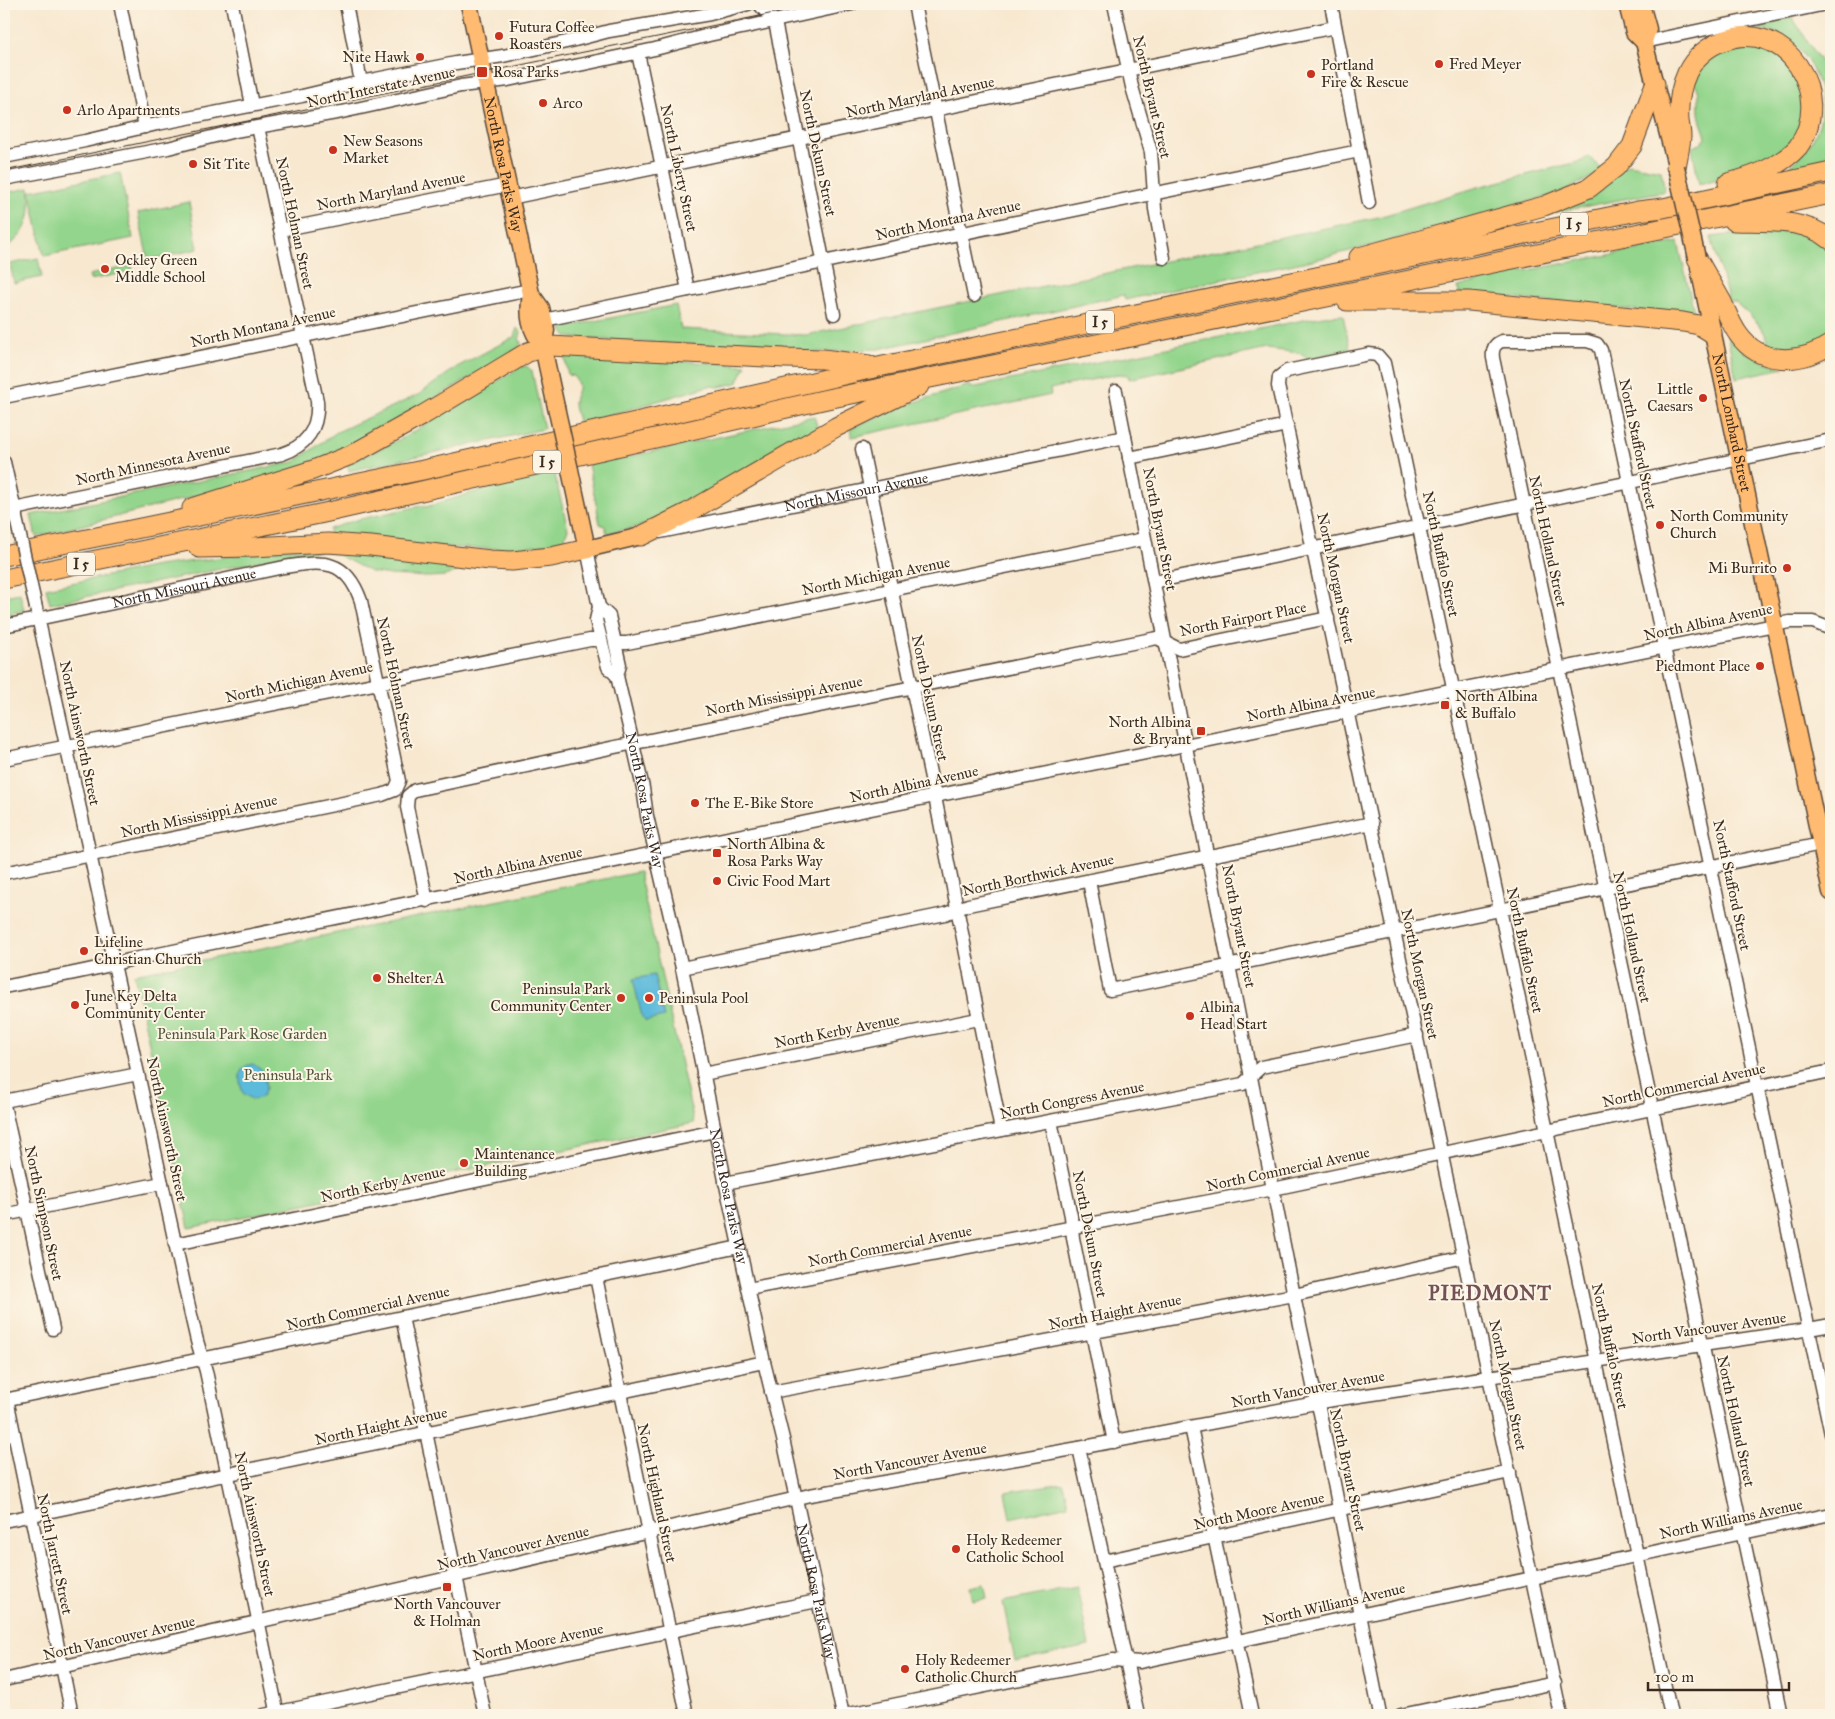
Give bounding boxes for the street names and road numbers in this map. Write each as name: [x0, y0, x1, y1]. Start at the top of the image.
street label: North Bryant Street: [1129, 34, 1175, 161]
street label: North Interstate Avenue: [305, 62, 457, 112]
street label: North Maryland Avenue: [844, 72, 996, 122]
street label: North Dekum Street: [796, 88, 840, 218]
street label: North Rosa Parks Way: [480, 95, 527, 235]
street label: North Liberty Street: [657, 103, 701, 234]
street label: North Holman Street: [272, 155, 318, 291]
street label: North Maryland Avenue: [315, 168, 467, 214]
street label: North Montana Avenue: [874, 196, 1022, 244]
road number: I 5: [1560, 212, 1588, 235]
street label: North Montana Avenue: [189, 303, 337, 351]
road number: I 5: [1086, 311, 1114, 334]
street label: North Lombard Street: [1708, 352, 1755, 494]
street label: North Stafford Street: [1615, 377, 1661, 512]
street label: North Minnesota Avenue: [74, 439, 232, 489]
road number: I 5: [533, 451, 561, 474]
street label: North Bryant Street: [1139, 466, 1181, 593]
street label: North Missouri Avenue: [782, 468, 930, 515]
street label: North Holland Street: [1525, 474, 1571, 609]
street label: North Buffalo Street: [1419, 490, 1463, 619]
street label: North Morgan Street: [1313, 511, 1359, 646]
road number: I 5: [67, 552, 95, 576]
street label: North Michigan Avenue: [800, 553, 952, 599]
street label: North Missouri Avenue: [110, 564, 258, 612]
street label: North Fairport Place: [1178, 598, 1308, 640]
street label: North Albina Avenue: [1642, 600, 1774, 644]
street label: North Holman Street: [373, 615, 419, 751]
street label: North Dekum Street: [908, 633, 952, 763]
street label: North Michigan Avenue: [223, 658, 375, 706]
street label: North Ainsworth Street: [56, 659, 104, 808]
street label: North Mississippi Avenue: [704, 672, 864, 720]
street label: North Albina Avenue: [1245, 683, 1377, 725]
street label: North Rosa Parks Way: [622, 730, 668, 871]
street label: North Albina Avenue: [848, 762, 980, 806]
street label: North Mississippi Avenue: [119, 791, 279, 841]
street label: North Stafford Street: [1709, 818, 1755, 953]
street label: North Albina Avenue: [452, 843, 584, 887]
street label: North Borthwick Avenue: [960, 850, 1116, 900]
street label: North Bryant Street: [1218, 863, 1260, 990]
street label: North Holland Street: [1609, 870, 1655, 1005]
street label: North Buffalo Street: [1503, 886, 1547, 1015]
street label: North Morgan Street: [1397, 907, 1443, 1042]
street label: North Kerby Avenue: [773, 1010, 901, 1052]
street label: North Ainsworth Street: [143, 1055, 191, 1204]
street label: North Commercial Avenue: [1601, 1059, 1767, 1111]
street label: North Congress Avenue: [998, 1077, 1146, 1123]
street label: North Rosa Parks Way: [706, 1127, 752, 1267]
street label: North Commercial Avenue: [1205, 1143, 1371, 1195]
street label: North Simpson Street: [21, 1144, 67, 1283]
street label: North Kerby Avenue: [319, 1162, 447, 1206]
street label: North Dekum Street: [1069, 1169, 1111, 1300]
street label: North Commercial Avenue: [807, 1221, 973, 1271]
street label: North Commercial Avenue: [285, 1282, 451, 1334]
street label: North Buffalo Street: [1588, 1282, 1632, 1411]
street label: North Haight Avenue: [1047, 1290, 1183, 1334]
street label: North Vancouver Avenue: [1631, 1308, 1787, 1348]
street label: North Morgan Street: [1485, 1318, 1531, 1453]
street label: North Holland Street: [1713, 1354, 1759, 1489]
street label: North Vancouver Avenue: [1230, 1367, 1386, 1411]
street label: North Haight Avenue: [313, 1403, 449, 1449]
street label: North Bryant Street: [1326, 1407, 1370, 1534]
street label: North Highland Street: [633, 1422, 681, 1565]
street label: North Vancouver Avenue: [832, 1439, 988, 1483]
street label: North Ainsworth Street: [231, 1450, 279, 1599]
street label: North Moore Avenue: [1192, 1488, 1326, 1534]
street label: North Jarrett Street: [32, 1492, 77, 1617]
street label: North Williams Avenue: [1658, 1495, 1804, 1543]
street label: North Vancouver Avenue: [435, 1522, 591, 1574]
street label: North Rosa Parks Way: [793, 1522, 840, 1662]
street label: North Williams Avenue: [1261, 1579, 1407, 1629]
street label: North Vancouver Avenue: [41, 1612, 197, 1664]
street label: North Moore Avenue: [471, 1619, 605, 1665]

